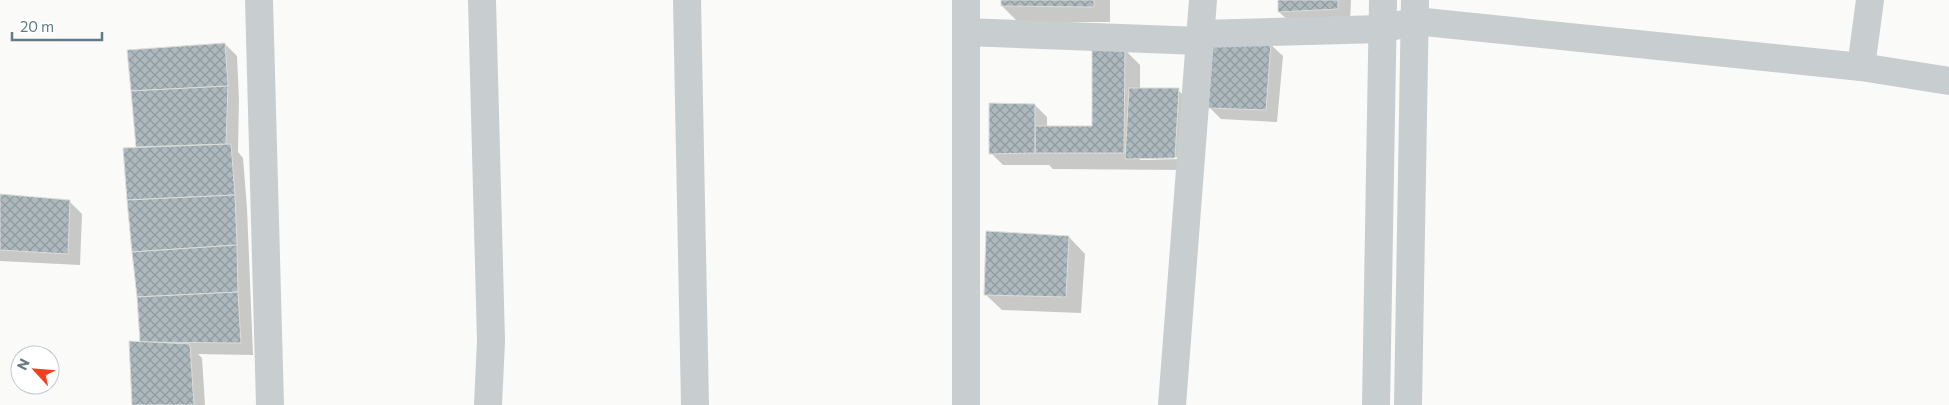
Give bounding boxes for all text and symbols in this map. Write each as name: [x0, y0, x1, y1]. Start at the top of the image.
scale bar: [12, 10, 102, 42]
text: 20 m: [20, 17, 54, 35]
north arrow: [10, 345, 60, 395]
text: N: [13, 356, 33, 373]

